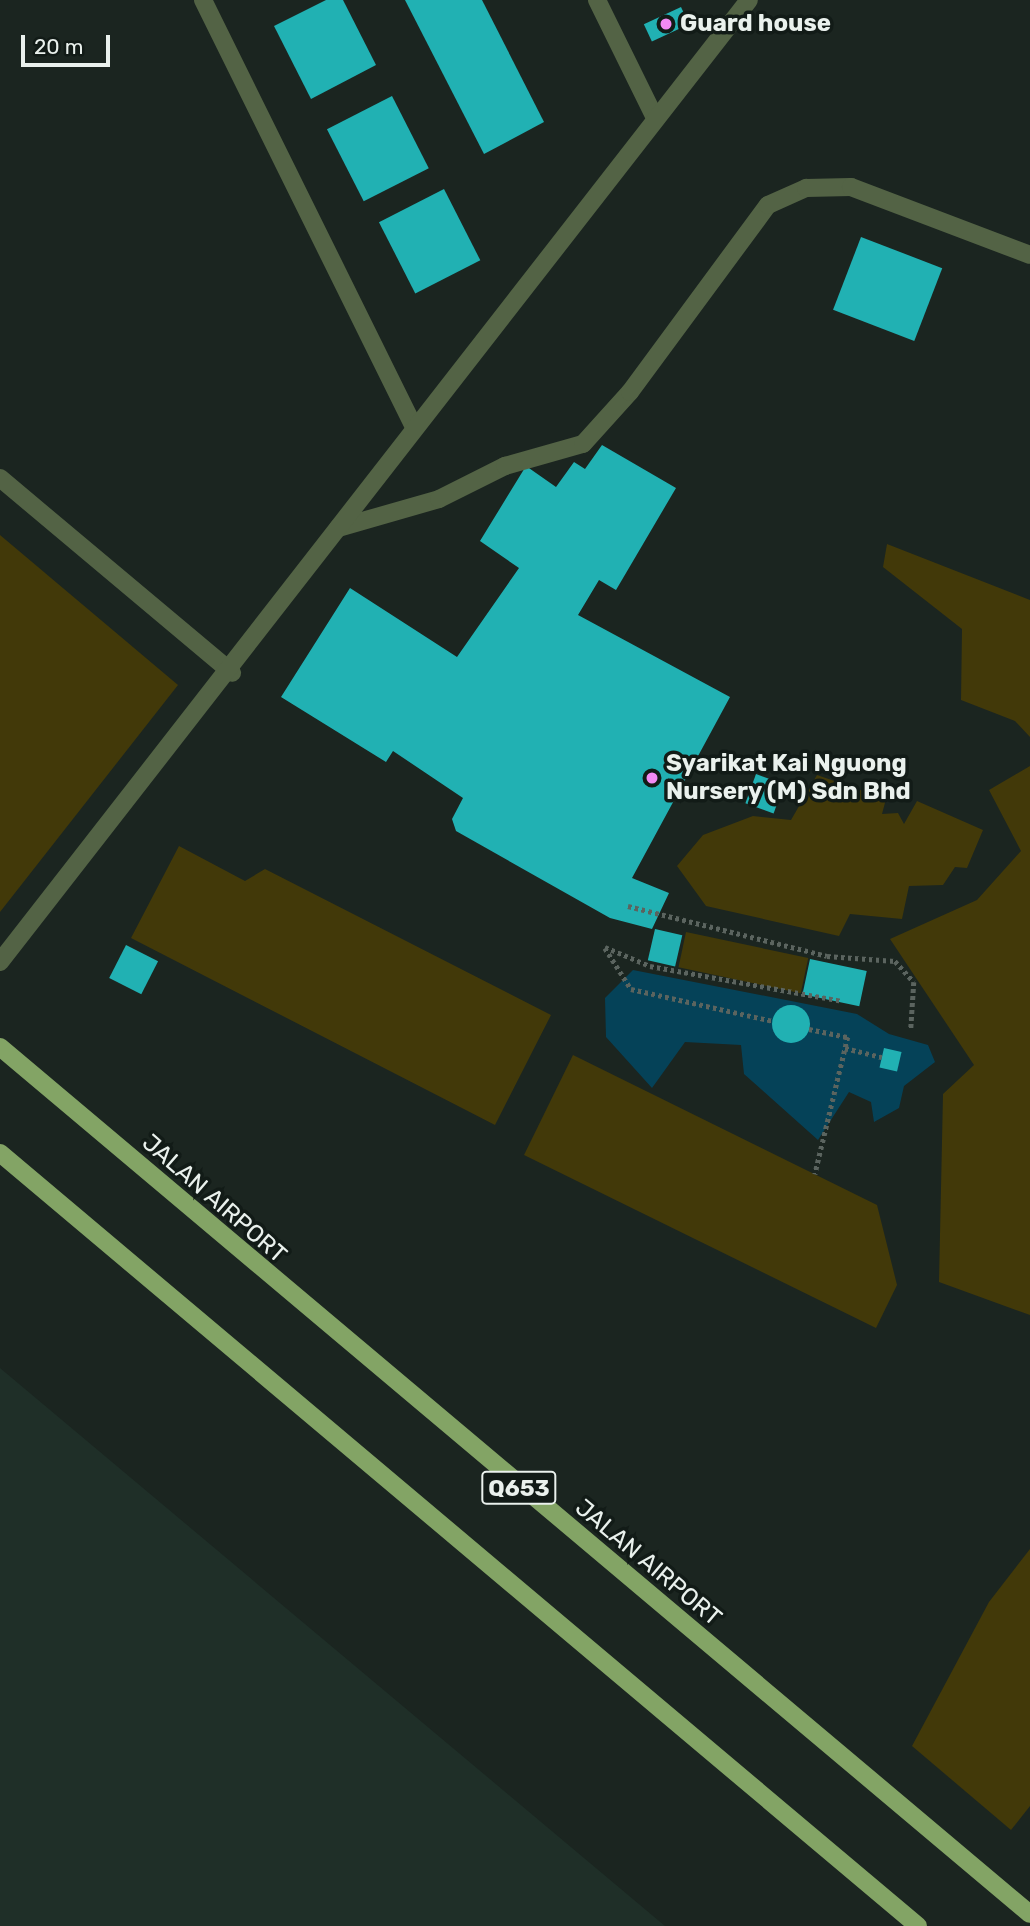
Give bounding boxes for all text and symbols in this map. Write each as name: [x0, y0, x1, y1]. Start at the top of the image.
place label: Guard house: [680, 10, 831, 38]
marker: Guard house: [658, 16, 674, 32]
scale bar: [24, 21, 114, 65]
text: 20 m: [34, 34, 83, 59]
place label: Syarikat Kai Nguong Nursery (M) Sdn Bhd: [666, 750, 911, 806]
marker: Syarikat Kai Nguong Nursery (M) Sdn Bhd: [644, 770, 660, 786]
street label: JALAN AIRPORT: [136, 1128, 292, 1270]
road number: Q653: [480, 1469, 558, 1508]
street label: JALAN AIRPORT: [569, 1493, 727, 1633]

